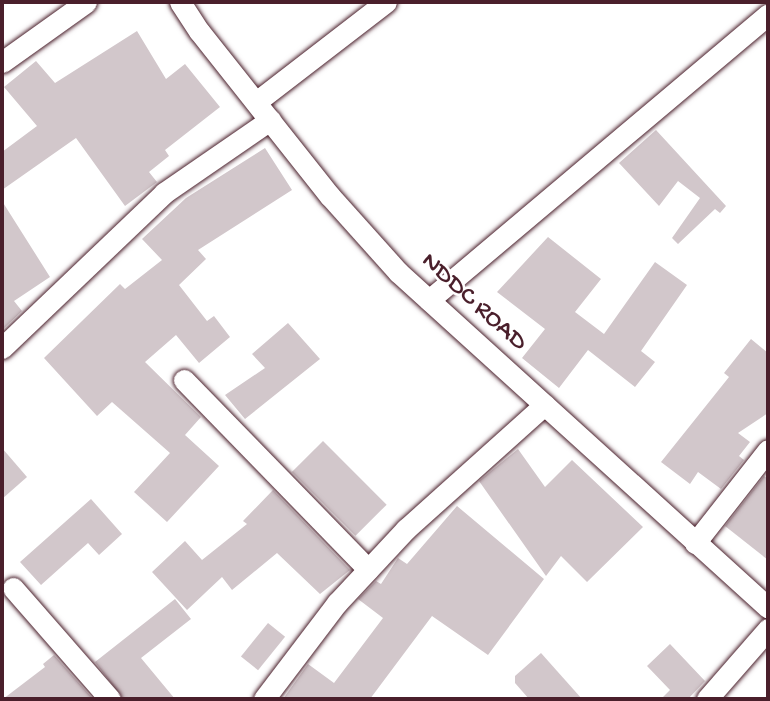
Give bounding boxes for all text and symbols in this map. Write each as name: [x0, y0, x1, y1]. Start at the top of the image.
street label: NDDC ROAD: [413, 247, 533, 359]

